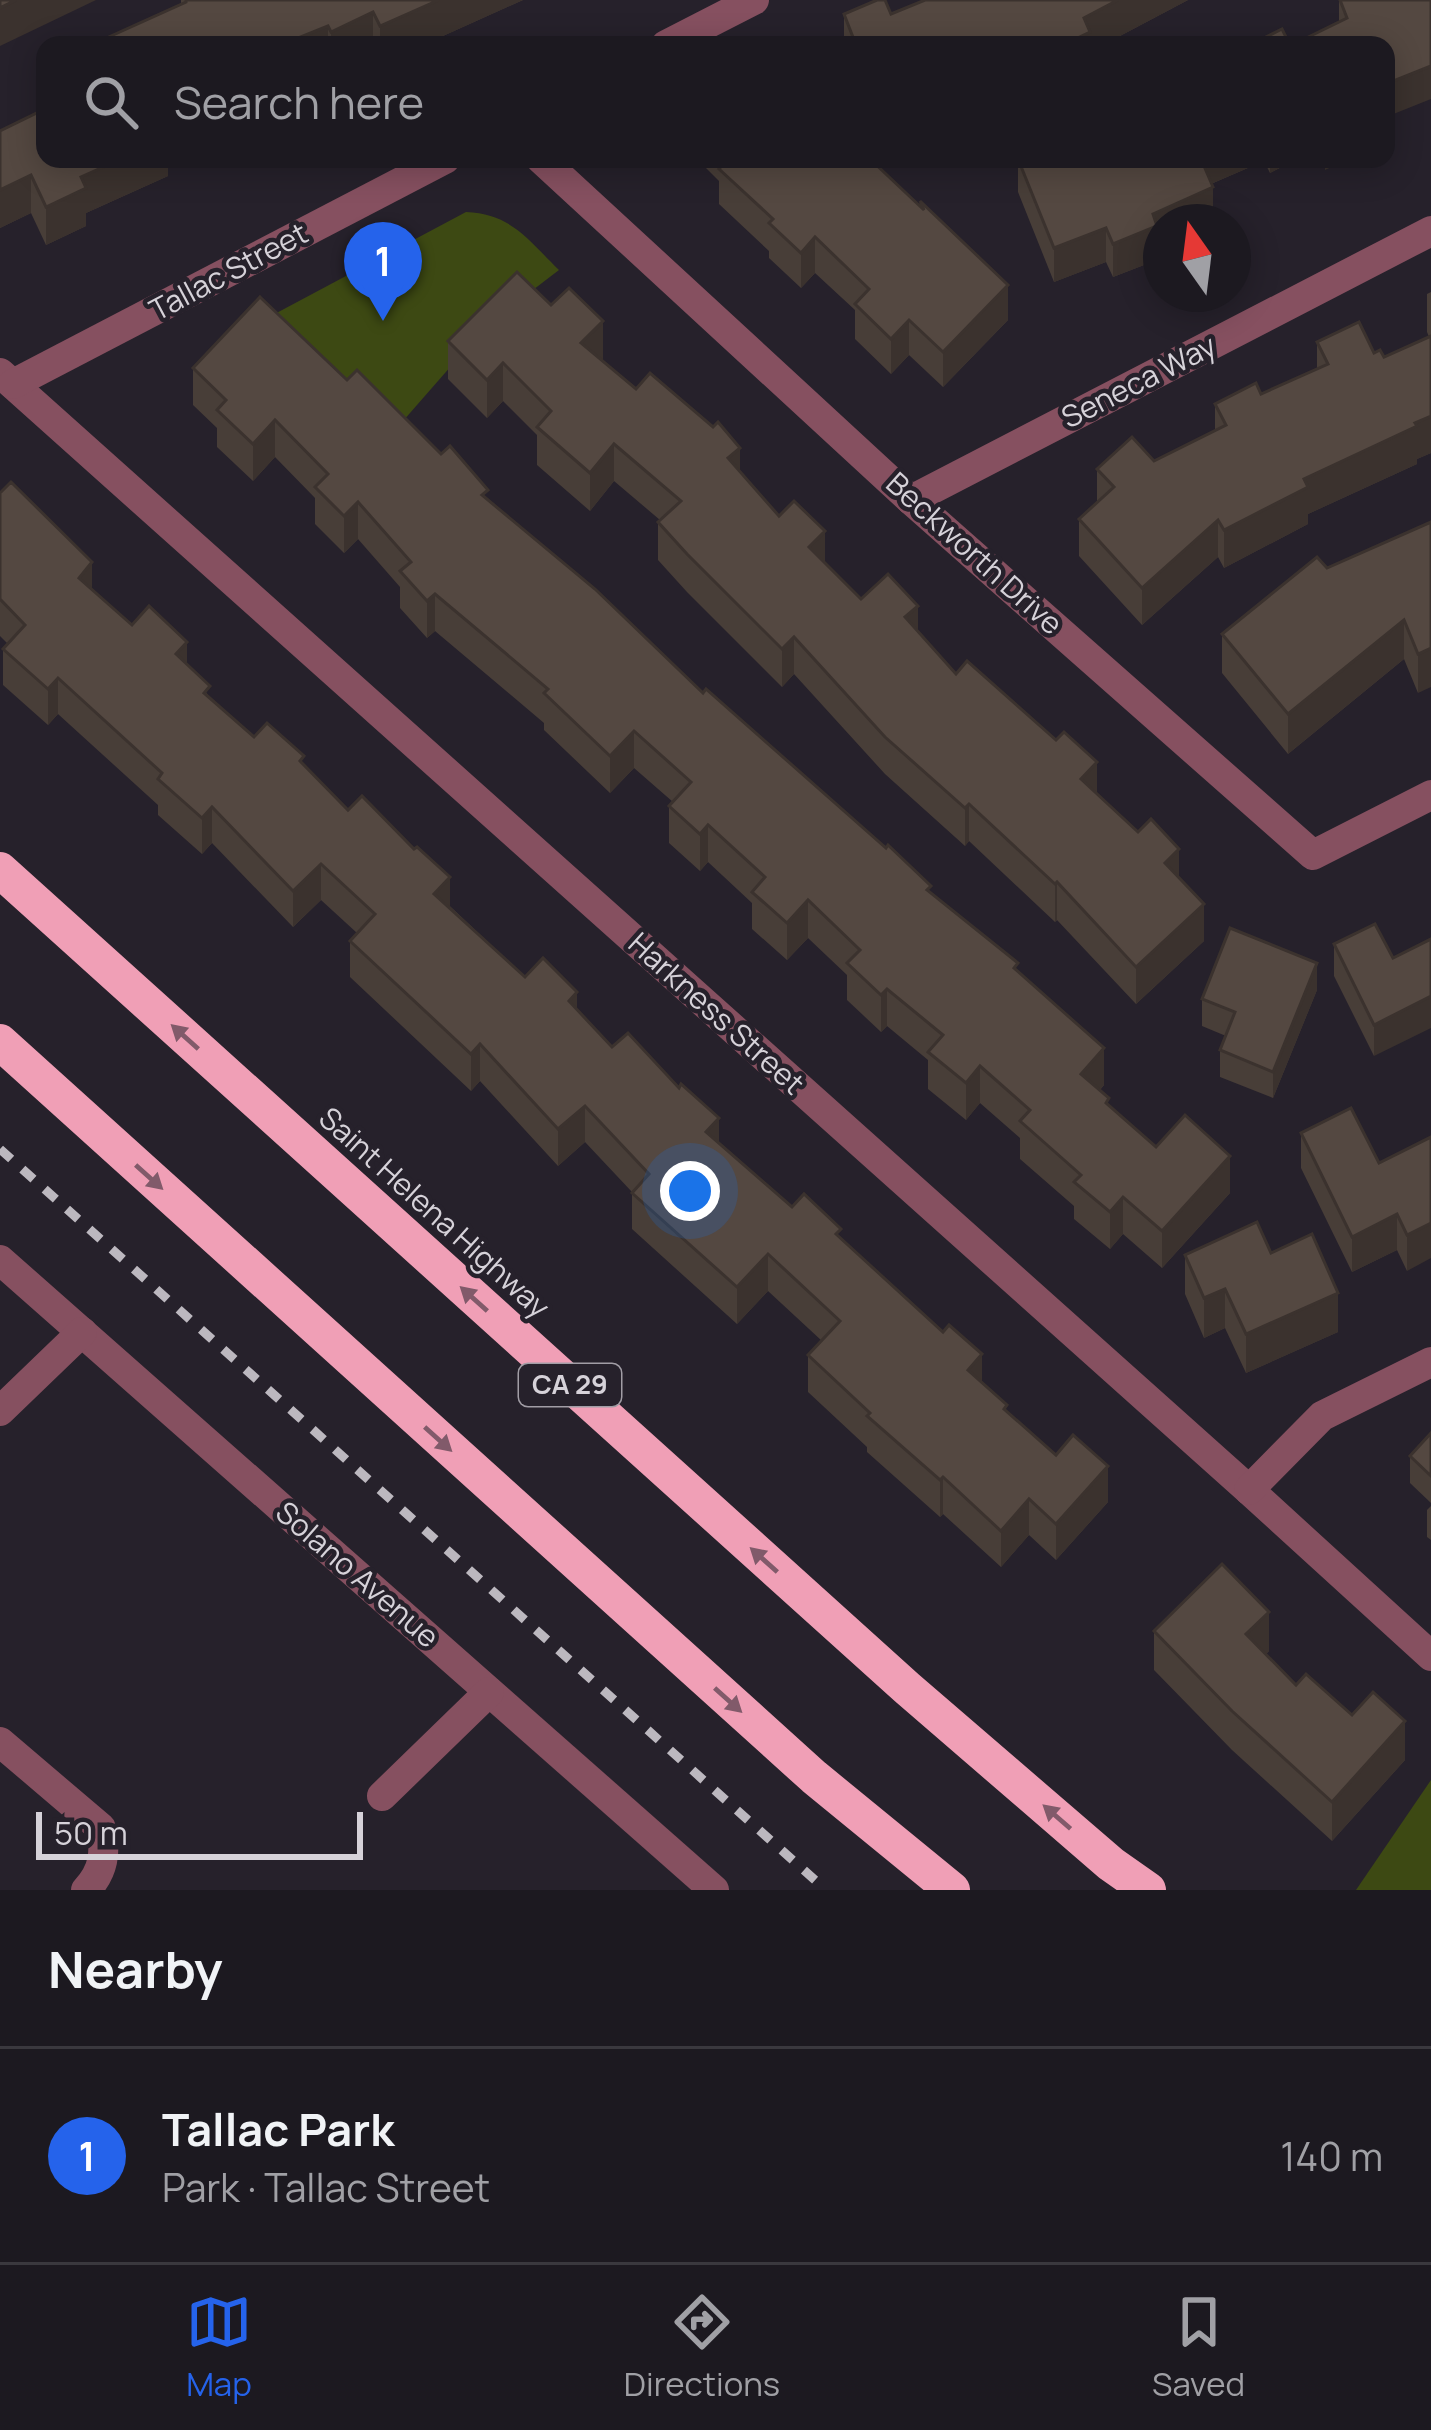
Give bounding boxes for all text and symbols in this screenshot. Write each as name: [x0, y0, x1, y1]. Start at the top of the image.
search box: [36, 36, 1395, 168]
icon: search: [78, 69, 144, 135]
text: Search here: [174, 71, 424, 133]
north arrow: [1143, 204, 1251, 312]
street label: Tallac Street: [142, 212, 315, 330]
pin: 1: [344, 222, 422, 321]
street label: Seneca Way: [1054, 324, 1223, 437]
street label: Beckworth Drive: [878, 463, 1072, 643]
street label: Harkness Street: [620, 923, 814, 1103]
one-way arrow: [170, 1024, 199, 1051]
street label: Saint Helena Highway: [311, 1097, 559, 1327]
your location: [660, 1161, 720, 1221]
one-way arrow: [135, 1163, 164, 1190]
one-way arrow: [460, 1285, 489, 1313]
road number: CA 29: [519, 1364, 621, 1406]
one-way arrow: [424, 1425, 453, 1452]
street label: Solano Avenue: [268, 1491, 448, 1656]
one-way arrow: [749, 1547, 778, 1574]
one-way arrow: [713, 1686, 743, 1713]
one-way arrow: [1042, 1804, 1072, 1831]
scale bar: [36, 1806, 363, 1859]
text: 50 m: [54, 1810, 128, 1855]
text: Nearby: [48, 1934, 223, 2003]
text: Tallac Park: [162, 2098, 394, 2160]
text: 1: [78, 2129, 96, 2183]
text: 140 m: [1280, 2129, 1383, 2183]
text: Park · Tallac Street: [162, 2160, 490, 2214]
tab: Map: [186, 2289, 252, 2406]
tab: Directions: [624, 2289, 780, 2406]
tab: Saved: [1152, 2289, 1245, 2406]

